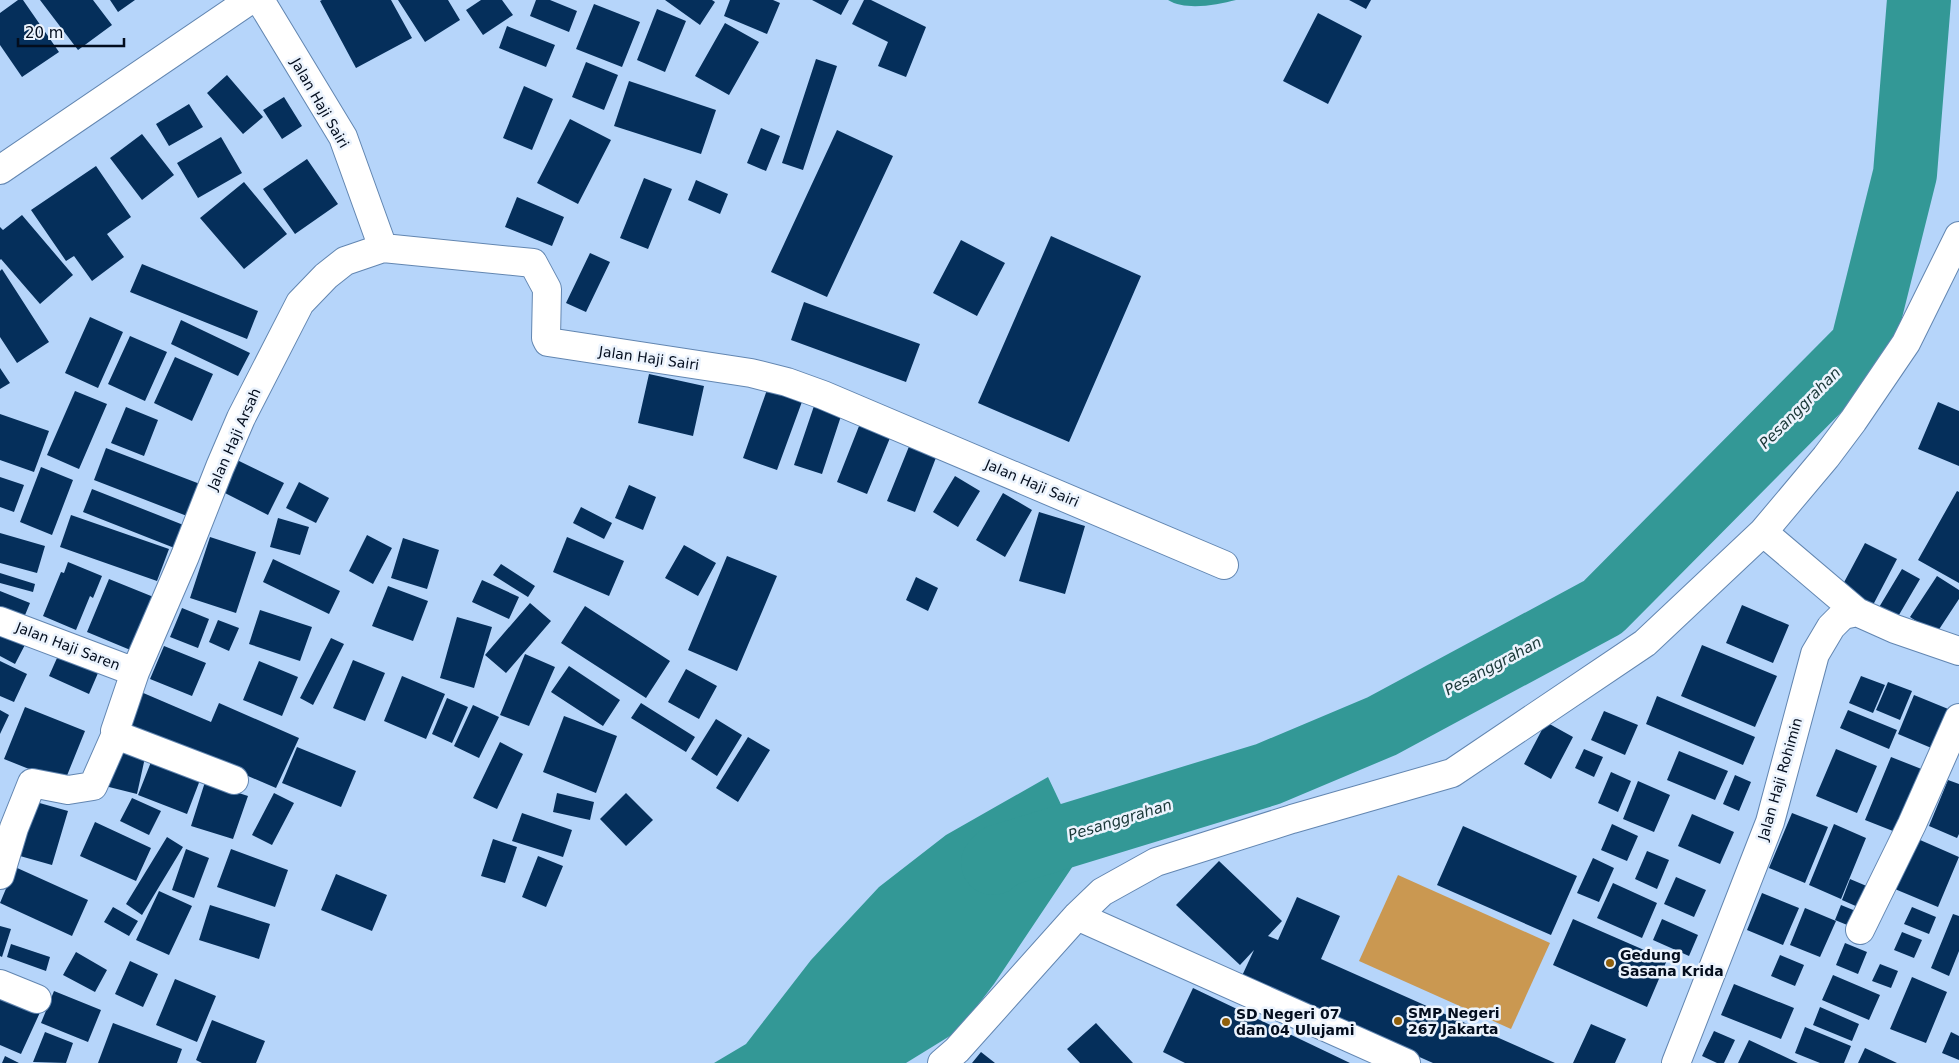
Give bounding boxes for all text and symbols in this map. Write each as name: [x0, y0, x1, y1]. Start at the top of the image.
scale bar: [18, 15, 124, 47]
text: 20 m: [25, 24, 63, 42]
street label: Jalan Haji Sairi: [287, 54, 352, 151]
street label: Jalan Haji Sairi: [597, 343, 700, 373]
water label: Pesanggrahan: [1756, 364, 1844, 452]
street label: Jalan Haji Arsah: [204, 386, 264, 493]
street label: Jalan Haji Sairi: [982, 456, 1082, 510]
street label: Jalan Haji Saren: [13, 618, 122, 673]
water label: Pesanggrahan: [1441, 633, 1545, 699]
street label: Jalan Haji Rohimin: [1755, 716, 1805, 843]
water label: Pesanggrahan: [1066, 796, 1174, 844]
place label: Gedung Sasana Krida: [1620, 947, 1724, 979]
marker: Gedung Sasana Krida: [1604, 957, 1616, 969]
place label: SMP Negeri 267 Jakarta: [1408, 1005, 1500, 1037]
place label: SD Negeri 07 dan 04 Ulujami: [1236, 1006, 1354, 1038]
marker: SMP Negeri 267 Jakarta: [1392, 1015, 1404, 1027]
marker: SD Negeri 07 dan 04 Ulujami: [1220, 1016, 1232, 1028]

